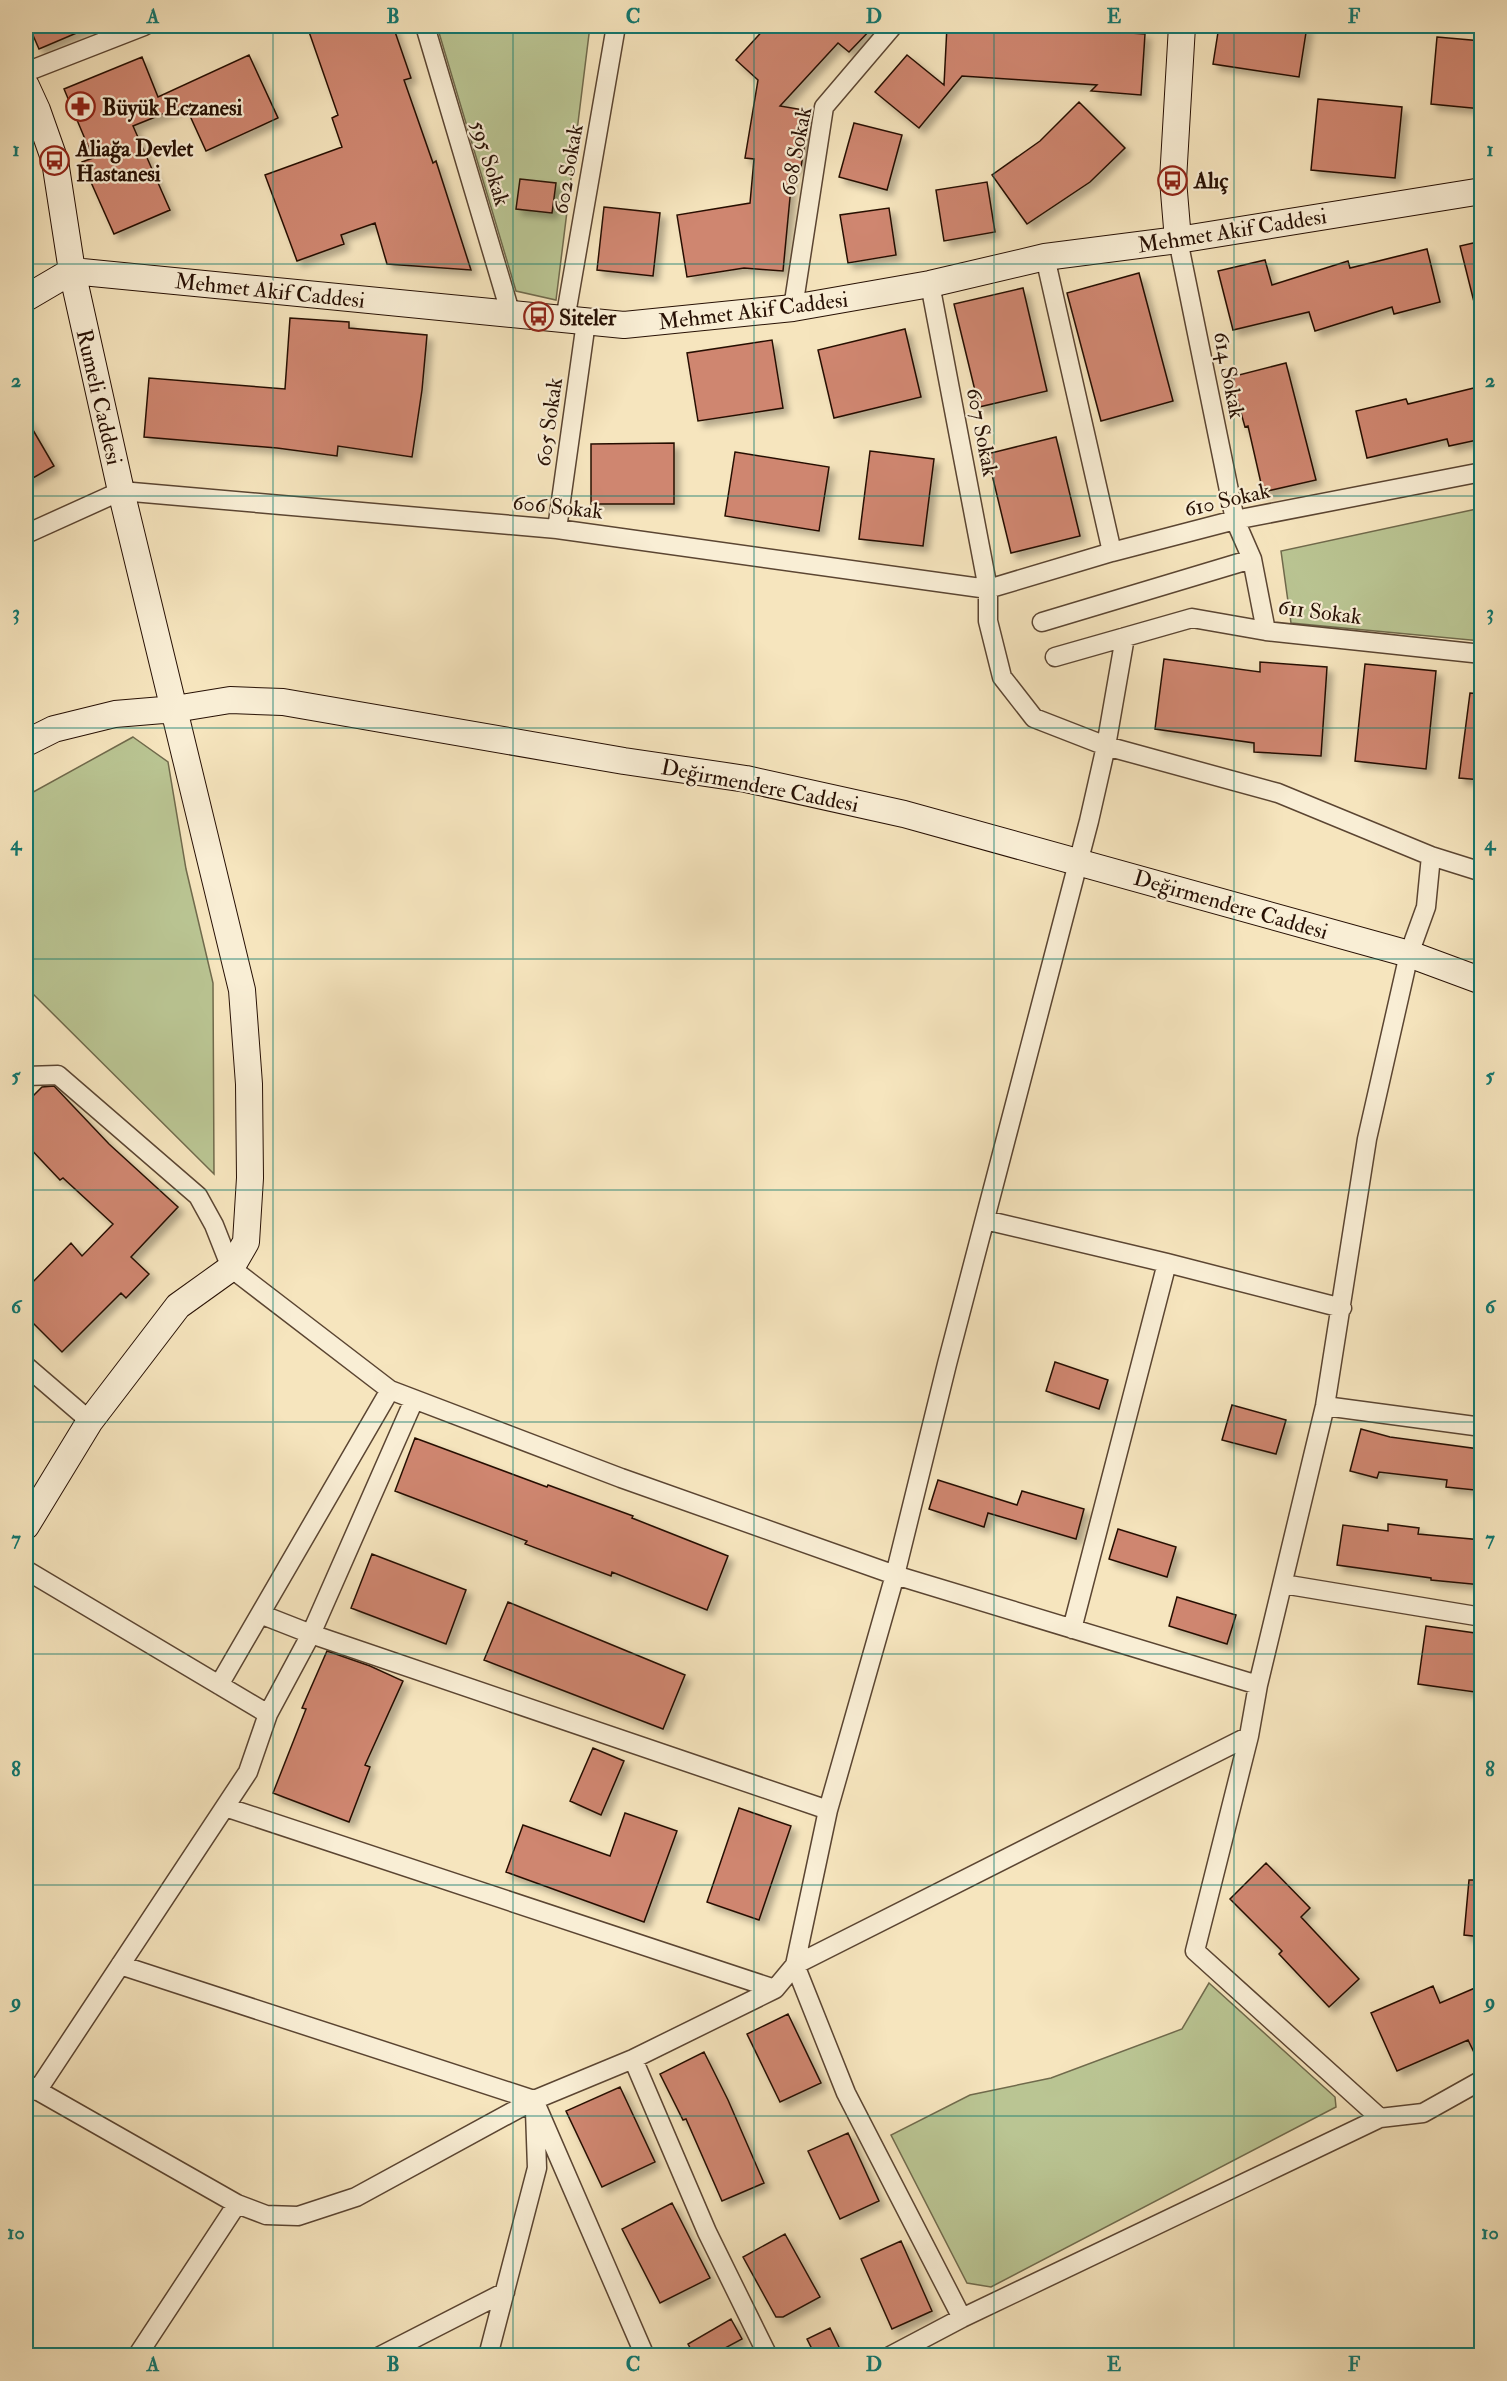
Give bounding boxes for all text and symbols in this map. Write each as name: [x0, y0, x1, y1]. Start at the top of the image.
text: A: [146, 4, 160, 29]
text: B: [386, 4, 400, 29]
text: C: [626, 4, 640, 29]
text: D: [866, 4, 882, 29]
text: E: [1107, 4, 1122, 29]
text: F: [1348, 4, 1361, 29]
pharmacy icon: Büyük Eczanesi: [65, 91, 97, 123]
place label: Büyük Eczanesi: [102, 94, 243, 123]
street label: 608 Sokak: [774, 104, 818, 198]
street label: 595 Sokak: [464, 117, 516, 210]
street label: 602 Sokak: [546, 122, 590, 216]
place label: Aliağa Devlet Hastanesi: [75, 135, 194, 188]
text: 1: [12, 137, 20, 162]
text: 1: [1486, 137, 1494, 162]
bus stop icon: Aliağa Devlet Hastanesi: [39, 145, 71, 177]
bus stop icon: Alıç: [1157, 164, 1189, 196]
place label: Alıç: [1193, 167, 1228, 195]
street label: Mehmet Akif Caddesi: [1136, 202, 1329, 260]
street label: Mehmet Akif Caddesi: [173, 267, 366, 315]
street label: Mehmet Akif Caddesi: [657, 285, 850, 337]
bus stop icon: Siteler: [522, 301, 554, 333]
place label: Siteler: [559, 304, 617, 332]
street label: Rumeli Caddesi: [70, 327, 128, 468]
street label: 614 Sokak: [1207, 329, 1251, 422]
text: 2: [11, 368, 21, 393]
text: 2: [1485, 368, 1495, 393]
street label: 605 Sokak: [529, 376, 569, 468]
street label: 607 Sokak: [960, 385, 1004, 479]
street label: 610 Sokak: [1182, 476, 1273, 523]
street label: 606 Sokak: [511, 488, 605, 526]
street label: 611 Sokak: [1276, 593, 1364, 631]
text: 3: [12, 600, 20, 625]
text: 3: [1486, 600, 1494, 625]
street label: Değirmendere Caddesi: [659, 753, 861, 819]
text: 4: [10, 831, 23, 856]
text: 4: [1484, 831, 1497, 856]
street label: Değirmendere Caddesi: [1130, 864, 1331, 946]
text: 5: [12, 1063, 22, 1088]
text: 5: [1486, 1063, 1496, 1088]
text: 6: [11, 1294, 23, 1319]
text: 6: [1485, 1294, 1497, 1319]
text: 7: [11, 1526, 21, 1551]
text: 7: [1485, 1526, 1495, 1551]
text: 8: [11, 1757, 21, 1782]
text: 8: [1485, 1757, 1495, 1782]
text: 9: [9, 1989, 21, 2014]
text: 9: [1483, 1989, 1495, 2014]
text: 10: [7, 2220, 25, 2245]
text: 10: [1481, 2220, 1499, 2245]
text: A: [146, 2352, 160, 2377]
text: B: [386, 2352, 400, 2377]
text: C: [626, 2352, 640, 2377]
text: D: [866, 2352, 882, 2377]
text: E: [1107, 2352, 1122, 2377]
text: F: [1348, 2352, 1361, 2377]

